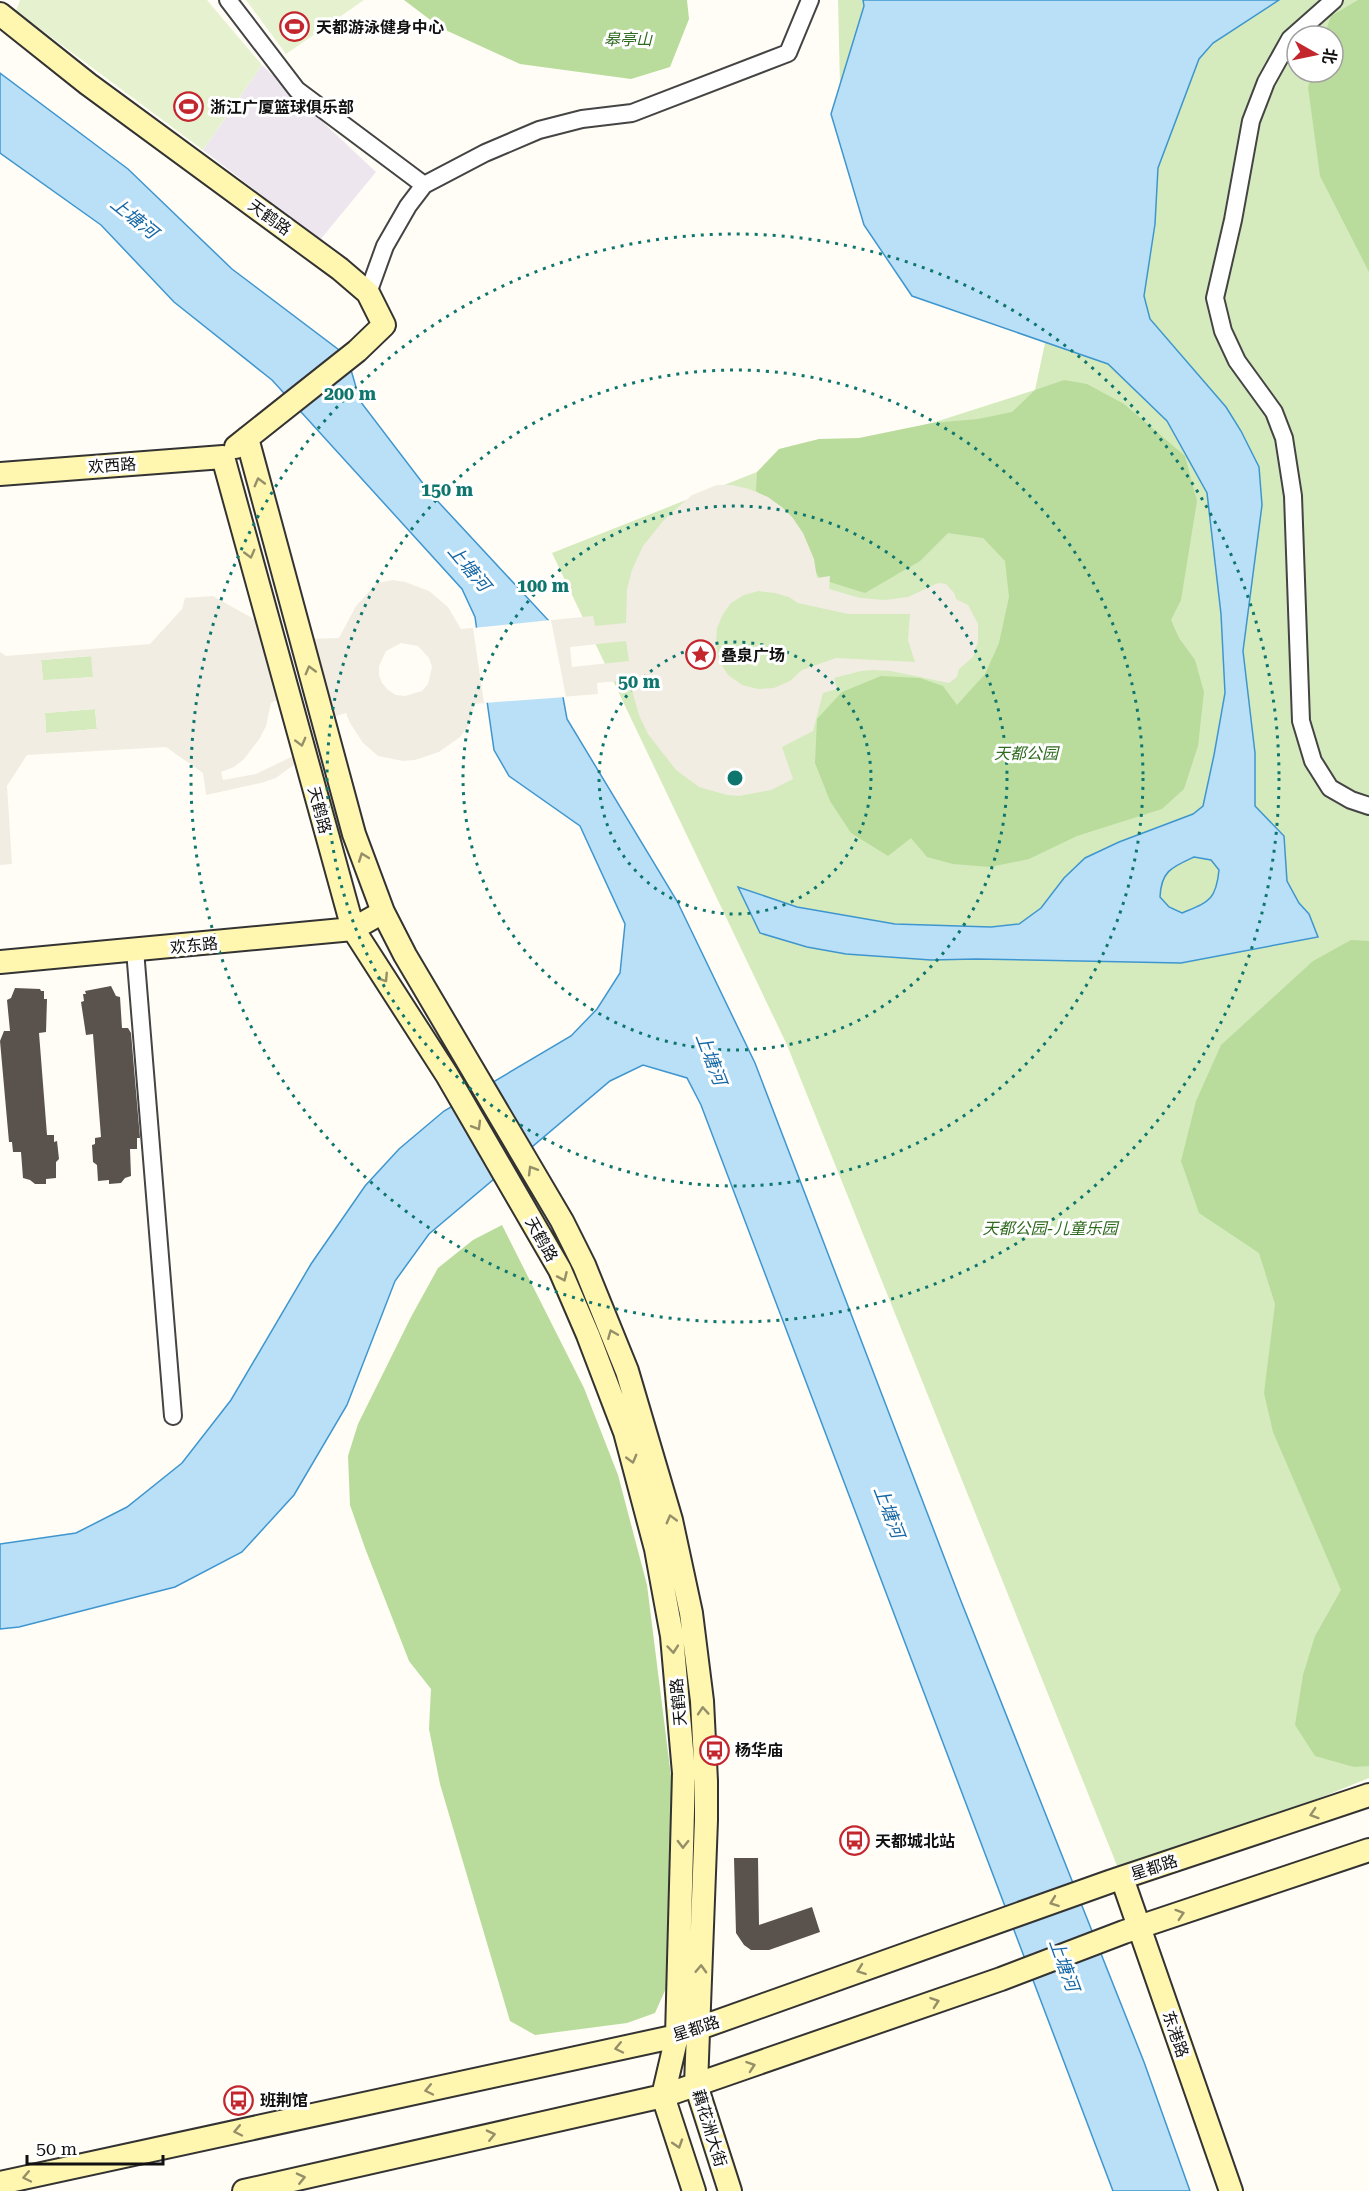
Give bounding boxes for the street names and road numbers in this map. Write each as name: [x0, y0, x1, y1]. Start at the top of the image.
street label: 天鹤路: [245, 196, 295, 239]
street label: 欢西路: [87, 454, 137, 477]
street label: 天鹤路: [304, 784, 335, 836]
street label: 欢东路: [169, 934, 219, 957]
street label: 天鹤路: [522, 1214, 562, 1265]
street label: 天鹤路: [667, 1677, 690, 1727]
street label: 星都路: [1128, 1851, 1180, 1884]
street label: 东港路: [1159, 2008, 1192, 2060]
street label: 星都路: [670, 2012, 722, 2045]
street label: 藕花洲大街: [689, 2087, 730, 2169]

